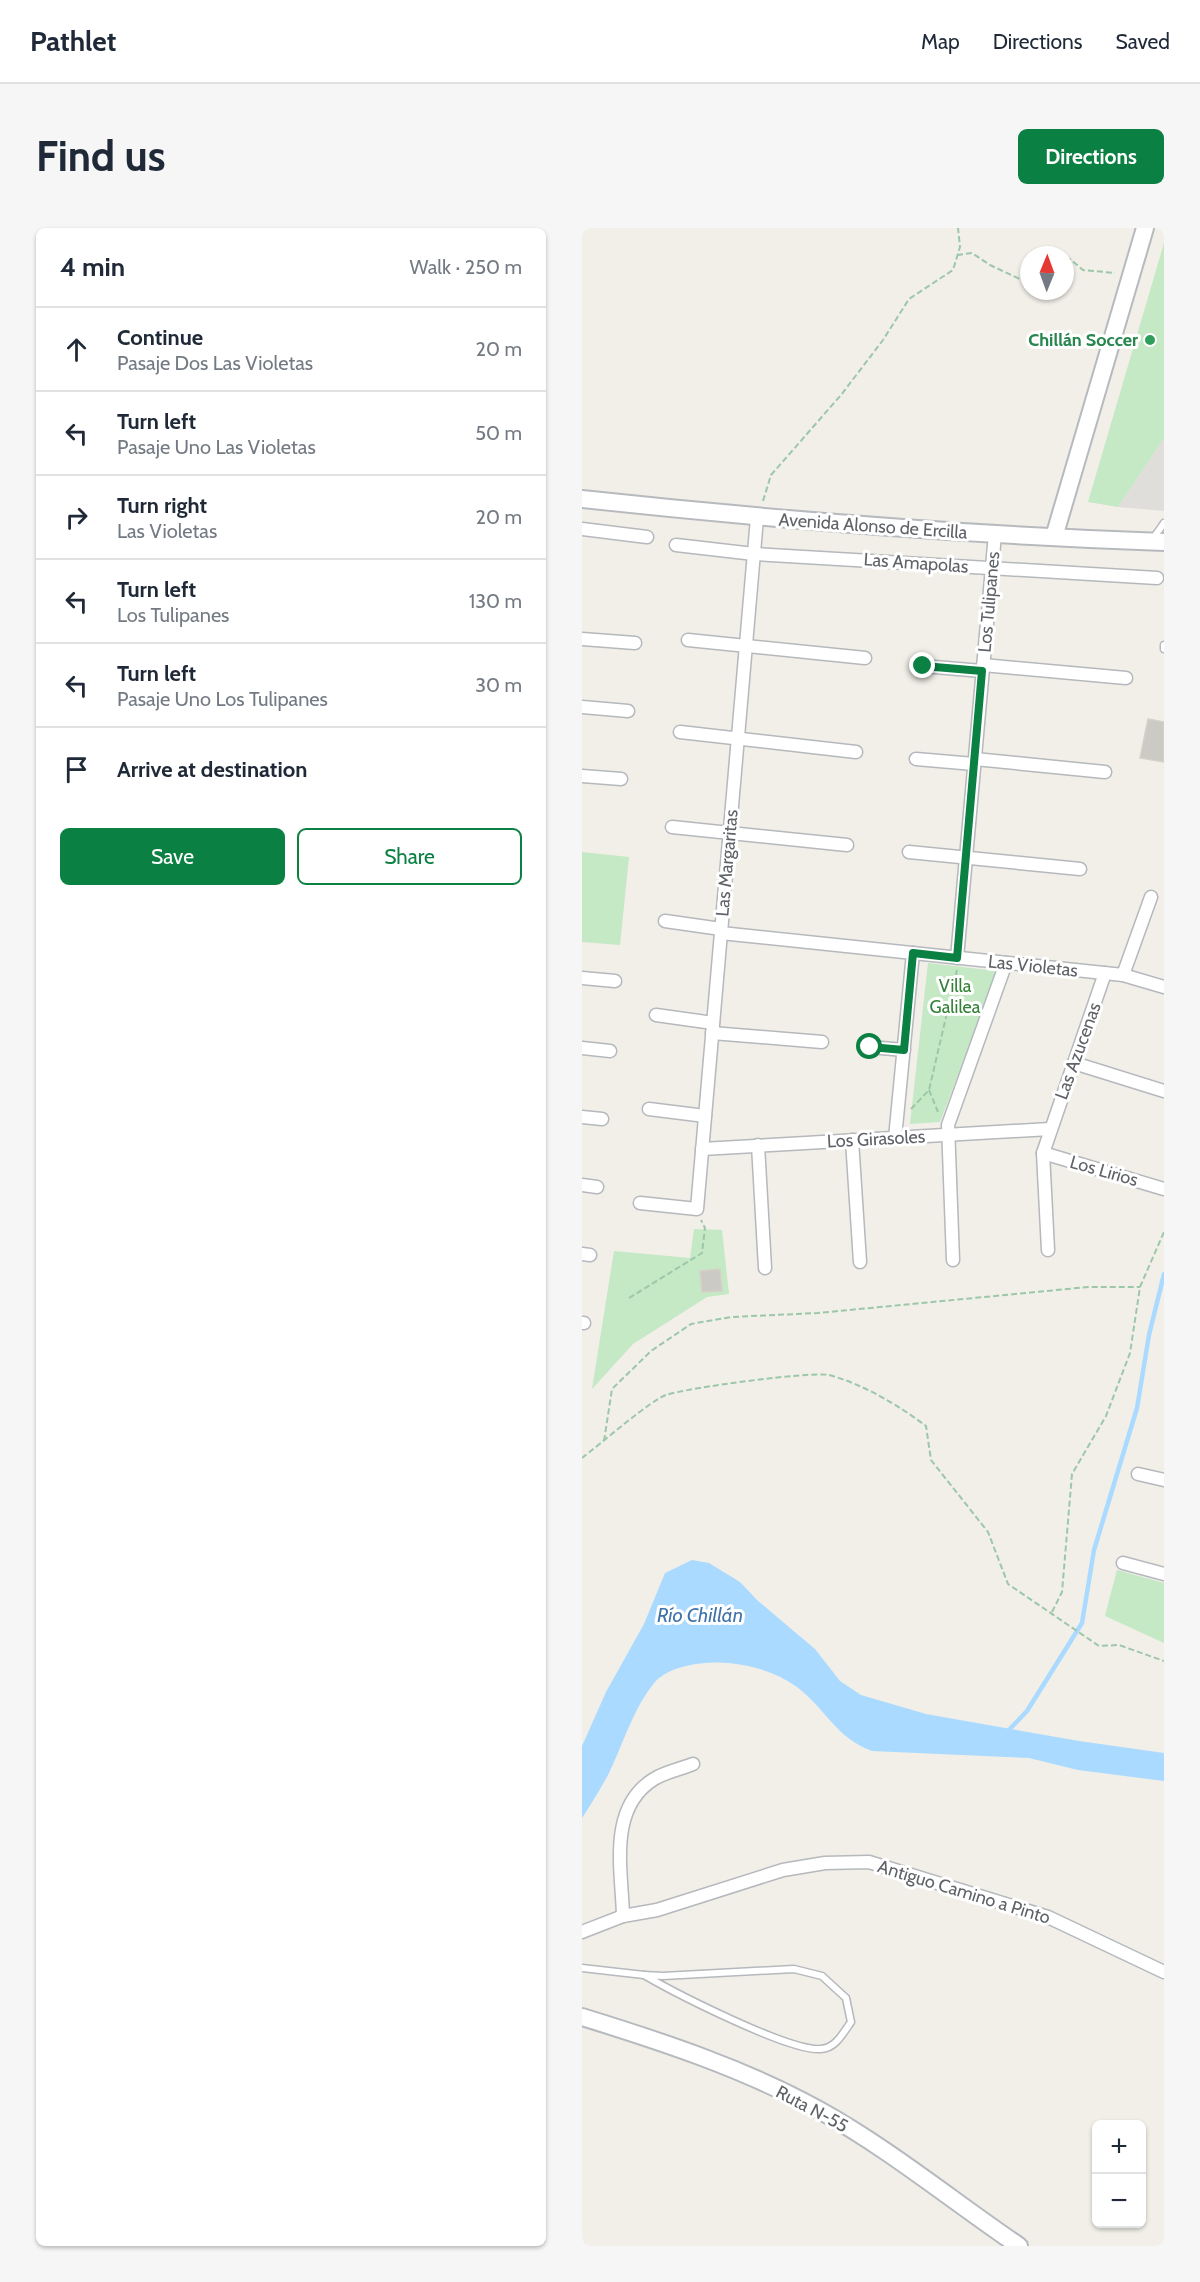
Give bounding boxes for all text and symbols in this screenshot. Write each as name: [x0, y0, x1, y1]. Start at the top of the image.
text: Pathlet: [30, 24, 116, 58]
text: Map: [921, 29, 960, 54]
text: Directions: [993, 29, 1082, 54]
text: Saved: [1115, 29, 1170, 54]
button: Directions: [1018, 129, 1164, 184]
text: Find us: [36, 130, 165, 182]
north arrow: [1020, 246, 1074, 300]
text: 4 min: [60, 251, 125, 283]
text: Walk · 250 m: [410, 255, 522, 279]
text: Continue: [117, 324, 203, 351]
place label: Chillán Soccer: [1028, 329, 1138, 351]
icon: ahead: [60, 333, 93, 366]
marker: Chillán Soccer: [1143, 333, 1157, 347]
text: 20 m: [476, 337, 522, 361]
text: Pasaje Dos Las Violetas: [117, 351, 313, 375]
text: Turn left: [117, 408, 196, 435]
icon: left: [60, 417, 93, 450]
text: 50 m: [475, 421, 522, 445]
text: Pasaje Uno Las Violetas: [117, 435, 316, 459]
text: Turn right: [117, 492, 207, 519]
icon: right: [60, 501, 93, 534]
text: 20 m: [476, 505, 522, 529]
street label: Avenida Alonso de Ercilla: [778, 508, 968, 544]
text: Las Violetas: [117, 519, 217, 543]
street label: Las Amapolas: [863, 548, 969, 578]
street label: Los Tulipanes: [974, 551, 1004, 653]
text: Turn left: [117, 576, 196, 603]
icon: left: [60, 585, 93, 618]
text: 130 m: [469, 589, 522, 613]
text: Los Tulipanes: [117, 603, 229, 627]
route end: [909, 652, 935, 678]
text: Turn left: [117, 660, 196, 687]
icon: left: [60, 669, 93, 702]
text: 30 m: [475, 673, 522, 697]
text: Pasaje Uno Los Tulipanes: [117, 687, 328, 711]
icon: arrive: [60, 753, 93, 786]
text: Arrive at destination: [117, 756, 307, 783]
street label: Las Margaritas: [711, 809, 743, 917]
button: Save: [60, 828, 285, 885]
button: Share: [297, 828, 522, 885]
street label: Las Violetas: [987, 950, 1079, 982]
park label: Villa Galilea: [930, 975, 981, 1018]
street label: Las Azucenas: [1050, 1000, 1106, 1102]
route start: [856, 1033, 882, 1059]
street label: Los Girasoles: [826, 1125, 926, 1153]
street label: Los Lirios: [1067, 1151, 1141, 1191]
water label: Río Chillán: [657, 1603, 743, 1627]
street label: Antiguo Camino a Pinto: [875, 1855, 1053, 1929]
street label: Ruta N-55: [772, 2081, 852, 2137]
map controls: [1092, 2120, 1146, 2228]
button: +: [1092, 2120, 1146, 2174]
button: −: [1092, 2174, 1146, 2228]

